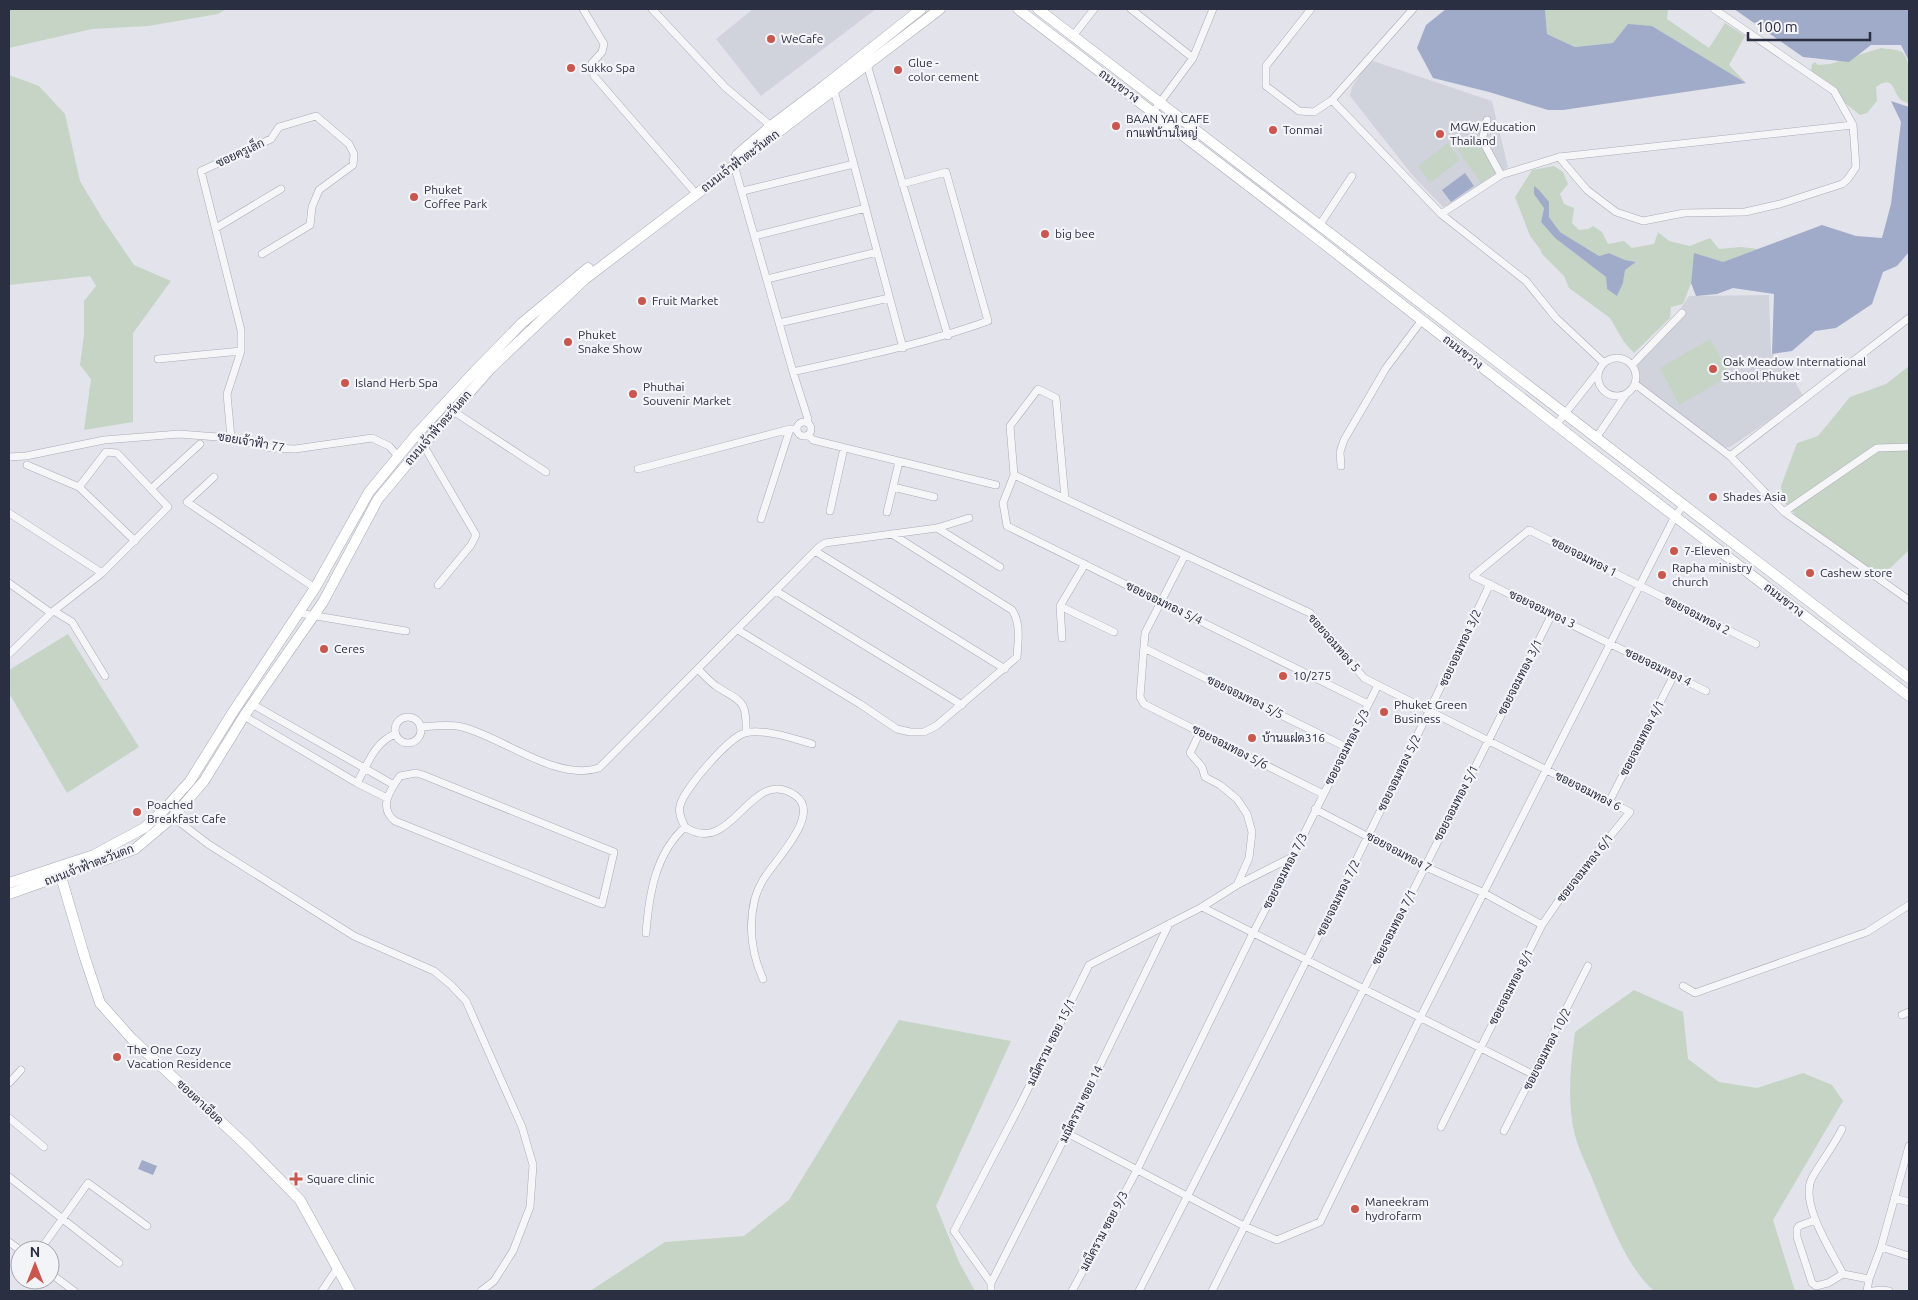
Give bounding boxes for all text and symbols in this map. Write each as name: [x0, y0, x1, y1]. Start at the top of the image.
scale bar: [1748, 10, 1870, 42]
text: 100 m: [1756, 18, 1798, 35]
place label: WeCafe: [781, 32, 823, 45]
marker: WeCafe: [765, 33, 777, 45]
place label: Glue - color cement: [908, 56, 979, 83]
place label: Sukko Spa: [581, 61, 635, 74]
marker: Sukko Spa: [565, 62, 577, 74]
marker: Glue - color cement: [892, 64, 904, 76]
street label: ถนนขวาง: [1097, 66, 1142, 105]
place label: BAAN YAI CAFE กาแฟบ้านใหญ่: [1126, 112, 1209, 140]
marker: BAAN YAI CAFE กาแฟบ้านใหญ่: [1110, 120, 1122, 132]
place label: MGW Education Thailand: [1450, 120, 1536, 147]
place label: Tonmai: [1283, 123, 1322, 136]
marker: Tonmai: [1267, 124, 1279, 136]
street label: ถนนเจ้าฟ้าตะวันตก: [698, 127, 781, 194]
marker: MGW Education Thailand: [1434, 128, 1446, 140]
street label: ซอยครูเล็ก: [213, 134, 267, 171]
place label: Phuket Coffee Park: [424, 183, 487, 210]
marker: Phuket Coffee Park: [408, 191, 420, 203]
place label: big bee: [1055, 227, 1095, 240]
marker: big bee: [1039, 228, 1051, 240]
place label: Fruit Market: [652, 294, 719, 307]
marker: Fruit Market: [636, 295, 648, 307]
place label: Phuket Snake Show: [578, 328, 643, 355]
street label: ถนนขวาง: [1441, 332, 1486, 371]
marker: Phuket Snake Show: [562, 336, 574, 348]
place label: Oak Meadow International School Phuket: [1723, 355, 1866, 382]
marker: Oak Meadow International School Phuket: [1707, 363, 1719, 375]
place label: Island Herb Spa: [355, 376, 438, 389]
marker: Island Herb Spa: [339, 377, 351, 389]
place label: Phuthai Souvenir Market: [643, 380, 731, 407]
street label: ถนนเจ้าฟ้าตะวันตก: [402, 388, 474, 468]
marker: Phuthai Souvenir Market: [627, 388, 639, 400]
street label: ซอยเจ้าฟ้า 77: [216, 429, 286, 454]
place label: Shades Asia: [1723, 490, 1786, 503]
marker: Shades Asia: [1707, 491, 1719, 503]
street label: ซอยจอมทอง 1: [1549, 534, 1619, 579]
place label: 7-Eleven: [1684, 544, 1730, 557]
marker: 7-Eleven: [1668, 545, 1680, 557]
place label: Rapha ministry church: [1672, 561, 1752, 588]
place label: Cashew store: [1820, 566, 1892, 579]
marker: Cashew store: [1804, 567, 1816, 579]
marker: Rapha ministry church: [1656, 569, 1668, 581]
street label: ซอยจอมทอง 5/4: [1124, 578, 1205, 627]
street label: ถนนขวาง: [1762, 580, 1807, 619]
street label: ซอยจอมทอง 3: [1507, 587, 1578, 630]
street label: ซอยจอมทอง 2: [1662, 592, 1732, 637]
street label: ซอยจอมทอง 3/2: [1436, 607, 1483, 688]
street label: ซอยจอมทอง 5: [1306, 611, 1363, 674]
street label: ซอยจอมทอง 3/1: [1495, 637, 1544, 717]
place label: Ceres: [334, 642, 364, 655]
marker: Ceres: [318, 643, 330, 655]
street label: ซอยจอมทอง 4: [1623, 645, 1694, 688]
place label: 10/275: [1293, 669, 1331, 682]
marker: 10/275: [1277, 670, 1289, 682]
street label: ซอยจอมทอง 5/5: [1205, 672, 1286, 721]
place label: Phuket Green Business: [1394, 698, 1467, 725]
street label: ซอยจอมทอง 4/1: [1617, 698, 1666, 778]
marker: Phuket Green Business: [1378, 706, 1390, 718]
street label: ซอยจอมทอง 5/3: [1322, 707, 1371, 787]
street label: ซอยจอมทอง 5/6: [1190, 722, 1271, 771]
place label: บ้านแฝด316: [1262, 731, 1325, 744]
marker: บ้านแฝด316: [1246, 732, 1258, 744]
street label: ซอยจอมทอง 5/2: [1374, 732, 1423, 813]
street label: ซอยจอมทอง 5/1: [1431, 763, 1480, 843]
street label: ซอยจอมทอง 6: [1553, 768, 1624, 813]
place label: Poached Breakfast Cafe: [147, 798, 226, 825]
marker: Poached Breakfast Cafe: [131, 806, 143, 818]
street label: ซอยจอมทอง 7: [1364, 829, 1434, 874]
street label: ซอยจอมทอง 7/3: [1260, 831, 1309, 911]
street label: ซอยจอมทอง 6/1: [1554, 831, 1615, 905]
street label: ถนนเจ้าฟ้าตะวันตก: [42, 841, 135, 888]
street label: ซอยจอมทอง 7/2: [1313, 857, 1362, 938]
street label: ซอยจอมทอง 7/1: [1369, 887, 1418, 967]
street label: ซอยจอมทอง 8/1: [1486, 947, 1535, 1027]
street label: มณีคราม ซอย 15/1: [1023, 996, 1077, 1087]
street label: ซอยจอมทอง 10/2: [1520, 1006, 1573, 1092]
place label: The One Cozy Vacation Residence: [127, 1043, 231, 1070]
marker: The One Cozy Vacation Residence: [111, 1051, 123, 1063]
street label: มณีคราม ซอย 14: [1055, 1063, 1105, 1144]
street label: ซอยตาเอียด: [174, 1076, 227, 1127]
marker: Square clinic: [289, 1172, 303, 1186]
place label: Square clinic: [307, 1172, 375, 1185]
street label: มณีคราม ซอย 9/3: [1076, 1188, 1130, 1273]
place label: Maneekram hydrofarm: [1365, 1195, 1429, 1222]
marker: Maneekram hydrofarm: [1349, 1203, 1361, 1215]
north arrow: [10, 1240, 60, 1290]
text: N: [30, 1244, 40, 1260]

